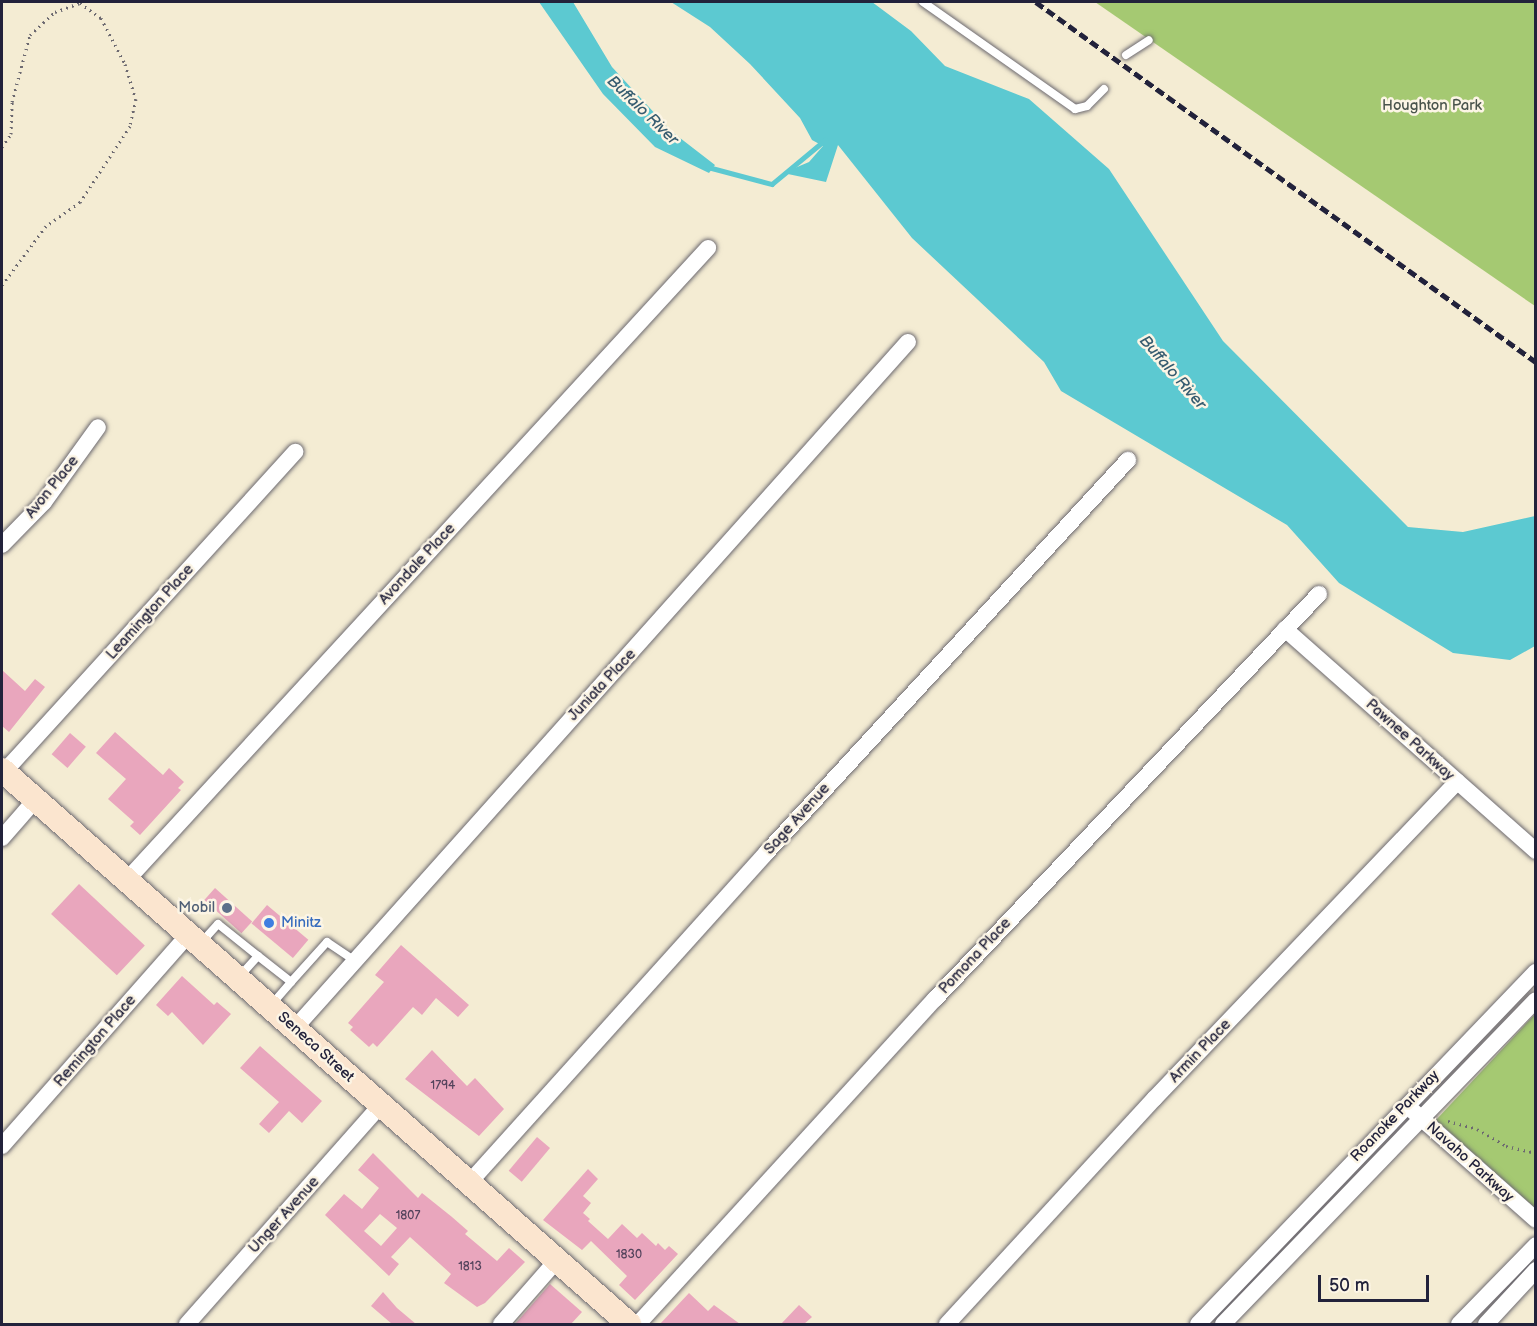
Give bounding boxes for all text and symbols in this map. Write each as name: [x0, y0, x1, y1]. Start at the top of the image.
water label: Buffalo River: [602, 72, 682, 150]
park label: Houghton Park: [1382, 97, 1482, 115]
water label: Buffalo River: [1135, 332, 1209, 414]
street label: Avon Place: [21, 452, 83, 522]
street label: Avondale Place: [375, 520, 459, 608]
street label: Leamington Place: [103, 561, 197, 663]
street label: Juniata Place: [564, 645, 640, 725]
street label: Pawnee Parkway: [1362, 696, 1458, 784]
street label: Sage Avenue: [760, 780, 834, 858]
place label: Mobil: [178, 899, 215, 917]
marker: Mobil: [220, 901, 234, 915]
place label: Minitz: [281, 914, 321, 932]
street label: Pomona Place: [935, 914, 1015, 998]
marker: Minitz: [262, 916, 276, 930]
street label: Remington Place: [50, 991, 140, 1091]
street label: Seneca Street: [274, 1008, 358, 1086]
street label: Armin Place: [1165, 1016, 1235, 1086]
street label: Roanoke Parkway: [1347, 1067, 1443, 1165]
house number: 1794: [431, 1079, 455, 1093]
street label: Navaho Parkway: [1423, 1118, 1517, 1206]
street label: Unger Avenue: [245, 1173, 323, 1257]
house number: 1807: [396, 1209, 420, 1223]
house number: 1830: [616, 1248, 642, 1262]
house number: 1813: [458, 1260, 482, 1274]
scale bar: [1321, 1263, 1432, 1301]
text: 50 m: [1329, 1275, 1370, 1296]

